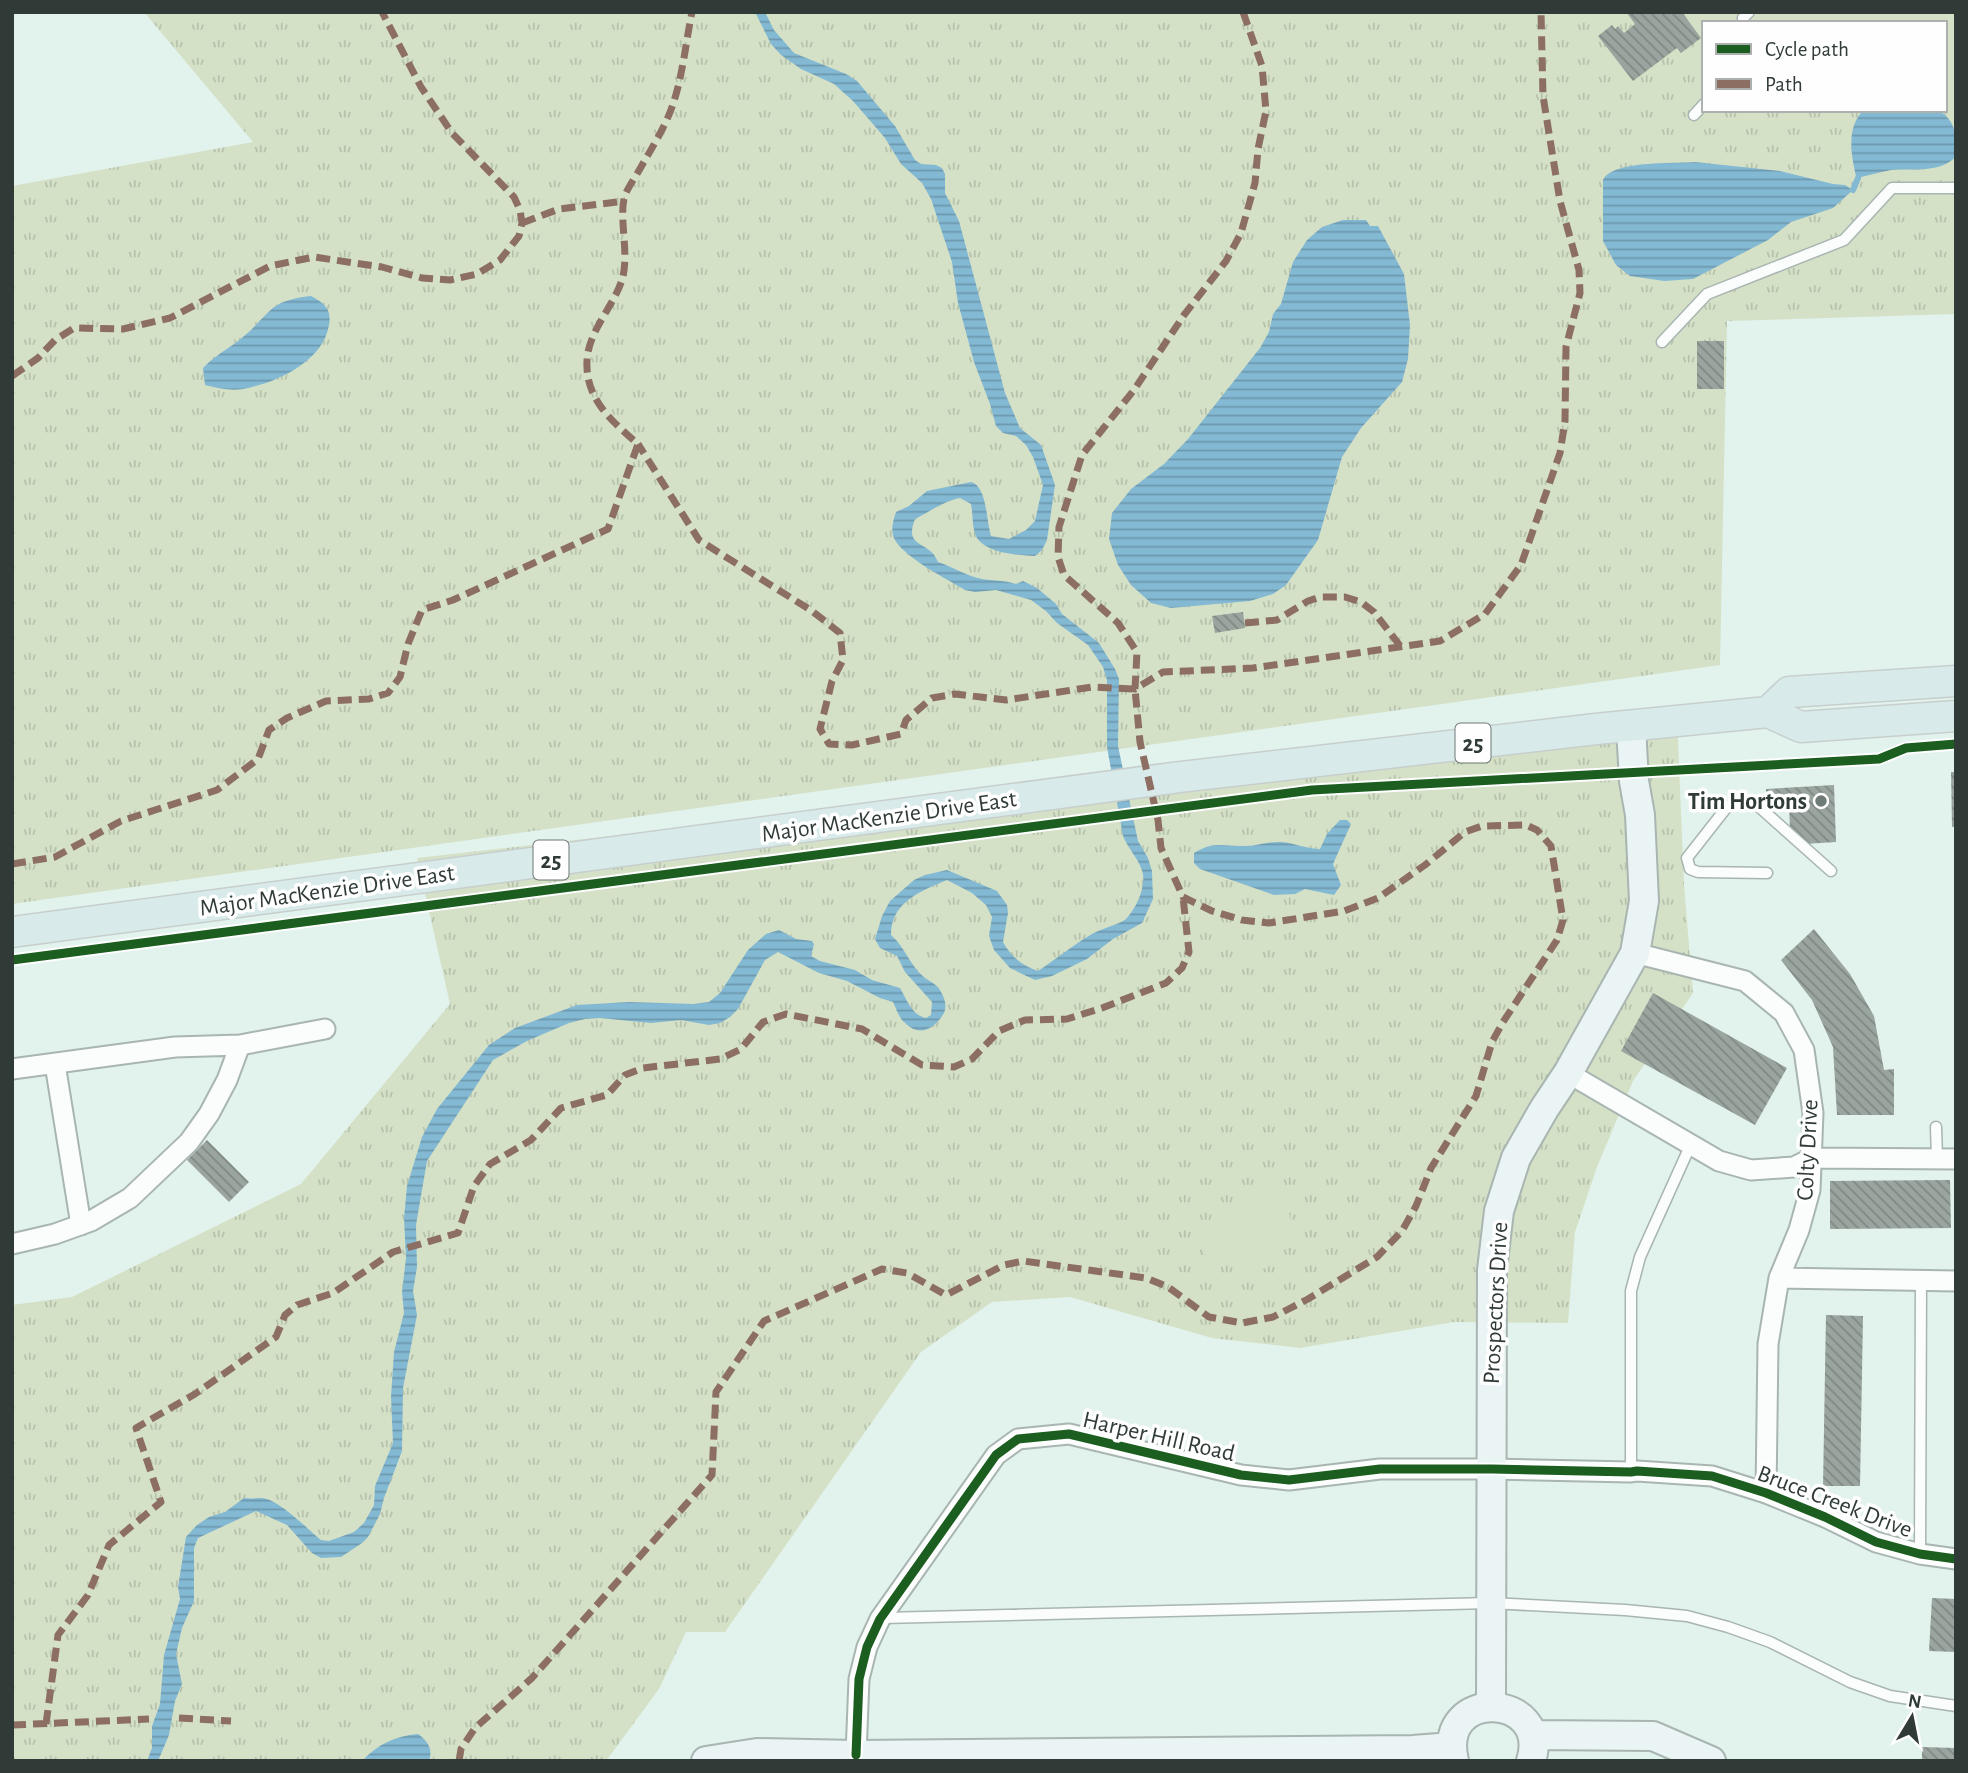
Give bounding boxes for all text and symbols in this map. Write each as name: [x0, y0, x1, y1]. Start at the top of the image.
legend: [1702, 21, 1947, 112]
text: Cycle path: [1765, 39, 1849, 60]
text: Path: [1765, 74, 1803, 95]
road number: 25: [1456, 723, 1490, 762]
street label: Major MacKenzie Drive East: [760, 787, 1018, 847]
place label: Tim Hortons: [1688, 790, 1807, 814]
marker: Tim Hortons: [1813, 793, 1829, 809]
road number: 25: [534, 840, 568, 880]
street label: Major MacKenzie Drive East: [198, 861, 456, 921]
street label: Colty Drive: [1793, 1099, 1823, 1201]
street label: Prospectors Drive: [1480, 1221, 1512, 1385]
street label: Harper Hill Road: [1080, 1408, 1237, 1466]
street label: Bruce Creek Drive: [1754, 1461, 1915, 1542]
north arrow: [1877, 1682, 1947, 1752]
text: N: [1907, 1691, 1923, 1712]

